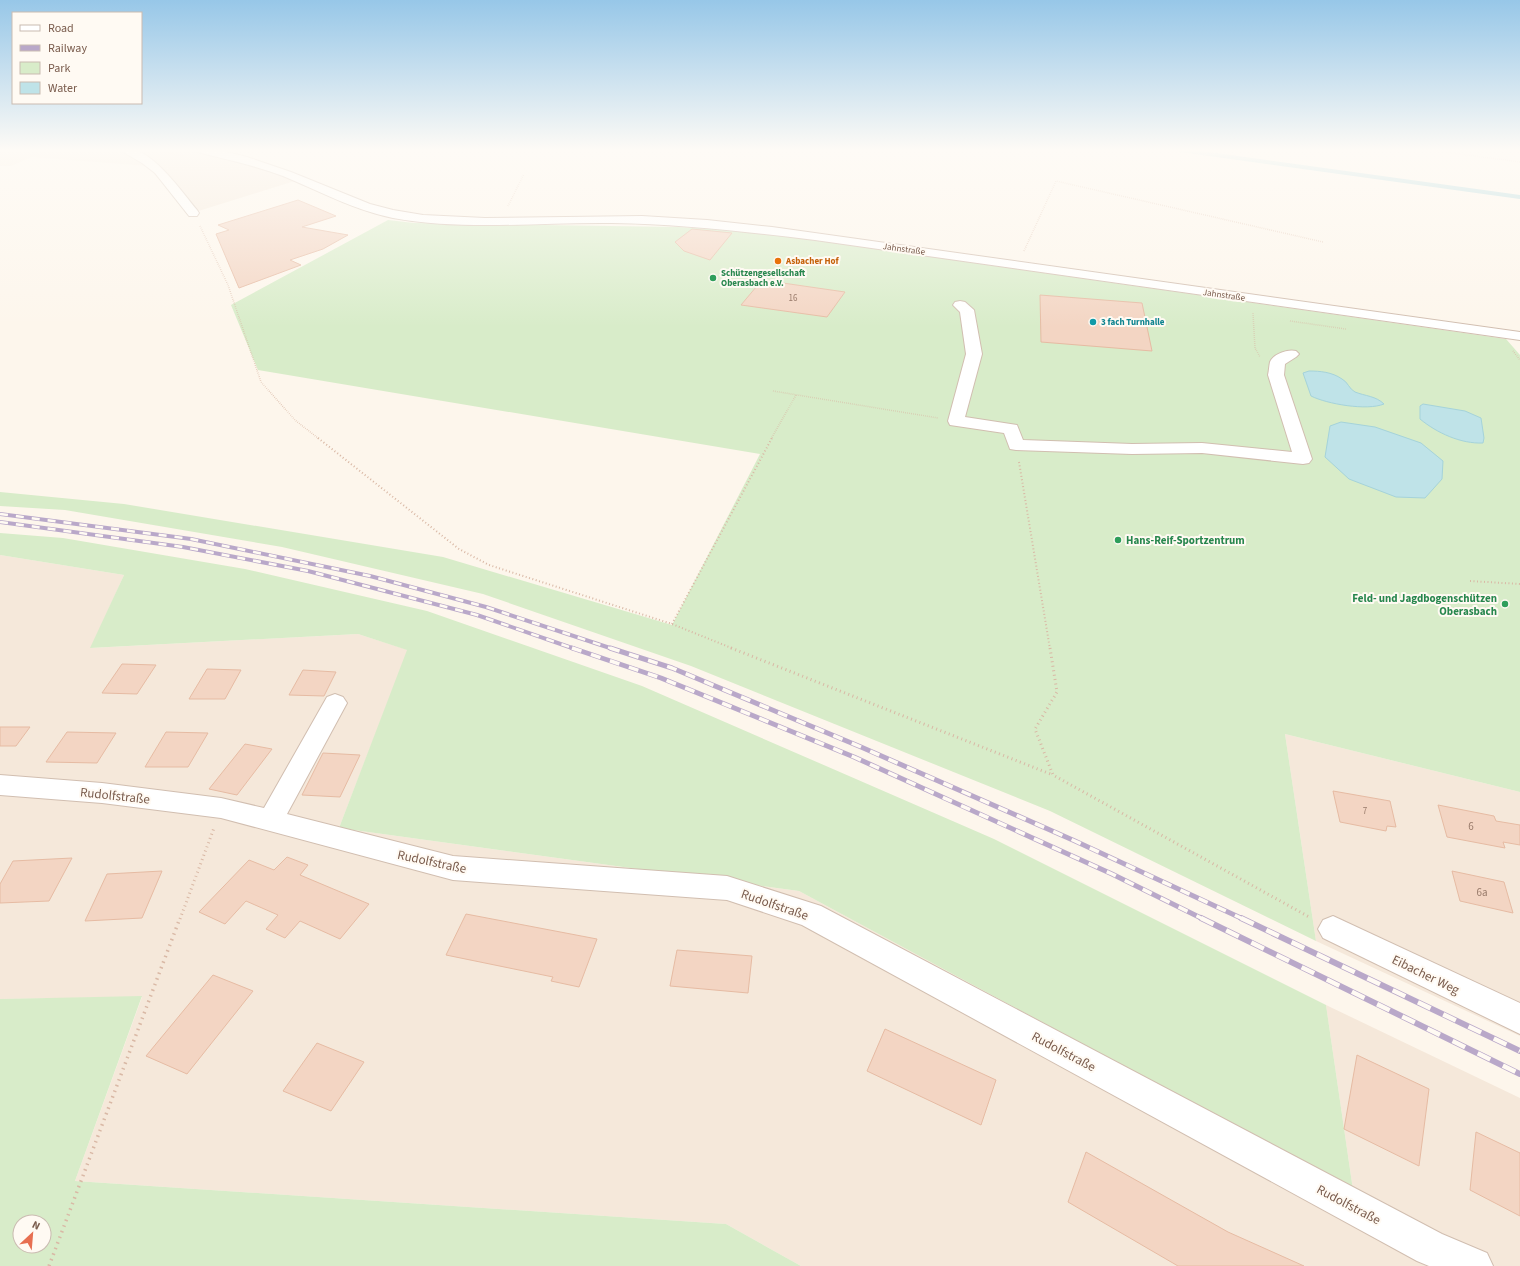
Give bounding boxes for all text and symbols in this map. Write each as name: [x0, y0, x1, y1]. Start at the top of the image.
legend: [12, 12, 142, 104]
text: Road: [48, 20, 74, 37]
text: Railway: [48, 40, 87, 57]
text: Park: [48, 60, 70, 77]
text: Water: [48, 80, 78, 97]
street label: Jahnstraße: [882, 240, 926, 259]
place label: Asbacher Hof: [785, 255, 839, 268]
marker: Asbacher Hof: [773, 256, 783, 266]
place label: Schützengesellschaft Oberasbach e.V.: [721, 267, 806, 290]
marker: Schützengesellschaft Oberasbach e.V.: [708, 273, 718, 283]
street label: Jahnstraße: [1202, 286, 1246, 305]
house number: 16: [789, 292, 798, 305]
place label: 3 fach Turnhalle: [1101, 316, 1165, 329]
marker: 3 fach Turnhalle: [1088, 317, 1098, 327]
place label: Hans-Reif-Sportzentrum: [1126, 533, 1245, 548]
marker: Hans-Reif-Sportzentrum: [1113, 535, 1123, 545]
place label: Feld- und Jagdbogenschützen Oberasbach: [1352, 591, 1497, 619]
marker: Feld- und Jagdbogenschützen Oberasbach: [1500, 599, 1510, 609]
street label: Rudolfstraße: [79, 783, 151, 809]
house number: 7: [1363, 805, 1368, 818]
house number: 6: [1468, 819, 1474, 834]
street label: Rudolfstraße: [396, 846, 468, 878]
street label: Rudolfstraße: [739, 885, 811, 925]
house number: 6a: [1476, 885, 1488, 900]
street label: Eibacher Weg: [1389, 951, 1463, 999]
street label: Rudolfstraße: [1028, 1027, 1099, 1076]
street label: Rudolfstraße: [1313, 1180, 1384, 1229]
north arrow: [12, 1214, 52, 1254]
text: N: [30, 1217, 43, 1234]

